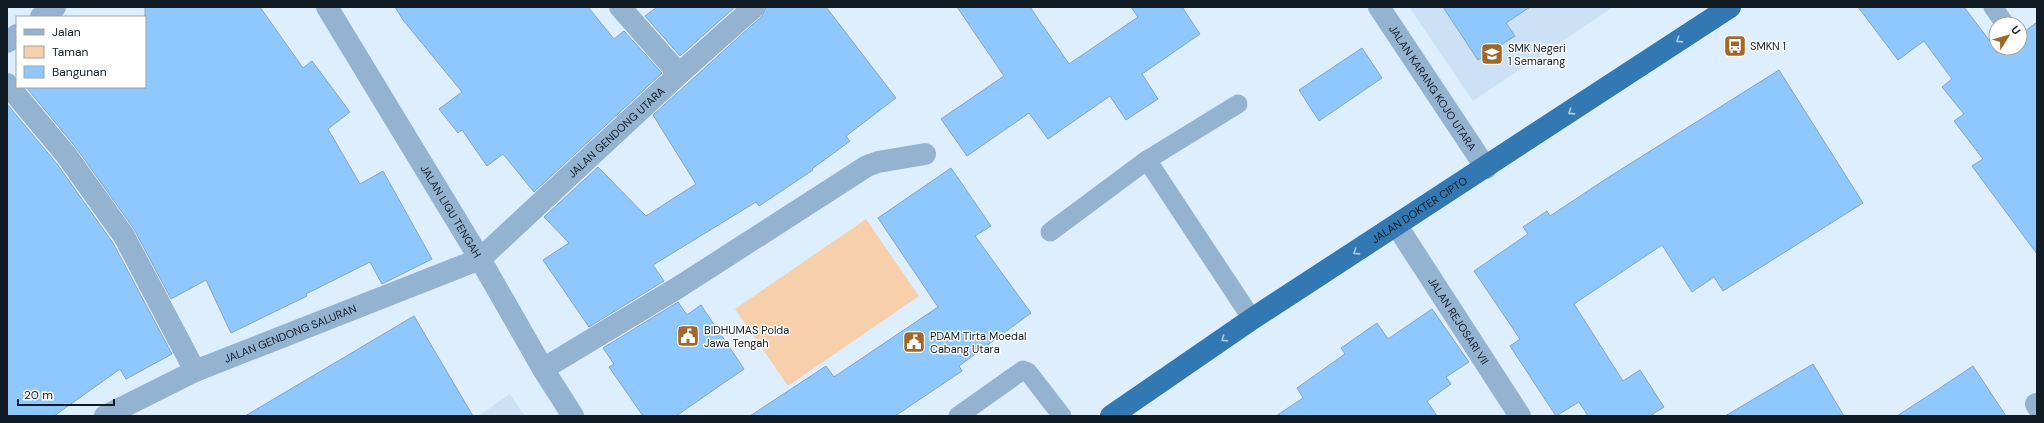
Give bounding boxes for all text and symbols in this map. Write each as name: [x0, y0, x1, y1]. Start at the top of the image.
legend: [16, 16, 146, 88]
north arrow: [1988, 16, 2028, 56]
street label: JALAN KARANG KOJO UTARA: [1386, 22, 1479, 153]
text: U: [2008, 23, 2024, 37]
text: Jalan: [52, 24, 81, 40]
bus stop icon: SMKN 1: [1722, 33, 1748, 59]
one-way arrow: [1676, 36, 1683, 43]
place label: SMKN 1: [1750, 39, 1786, 53]
school or university icon: SMK Negeri 1 Semarang: [1479, 41, 1505, 67]
place label: SMK Negeri 1 Semarang: [1508, 41, 1566, 68]
text: Taman: [52, 44, 89, 60]
text: Bangunan: [52, 64, 107, 80]
street label: JALAN GENDONG UTARA: [565, 84, 668, 181]
one-way arrow: [1568, 107, 1575, 114]
street label: JALAN LIGU TENGAH: [417, 162, 485, 260]
street label: JALAN DOKTER CIPTO: [1369, 173, 1470, 246]
one-way arrow: [1354, 248, 1361, 255]
street label: JALAN REJOSARI VII: [1425, 275, 1492, 367]
street label: JALAN GENDONG SALURAN: [222, 301, 359, 366]
public building icon: BIDHUMAS Polda Jawa Tengah: [675, 323, 701, 349]
place label: BIDHUMAS Polda Jawa Tengah: [704, 323, 789, 350]
public building icon: PDAM Tirta Moedal Cabang Utara: [901, 329, 927, 355]
place label: PDAM Tirta Moedal Cabang Utara: [930, 329, 1026, 356]
one-way arrow: [1221, 334, 1228, 342]
scale bar: [18, 381, 114, 407]
text: 20 m: [24, 387, 53, 403]

